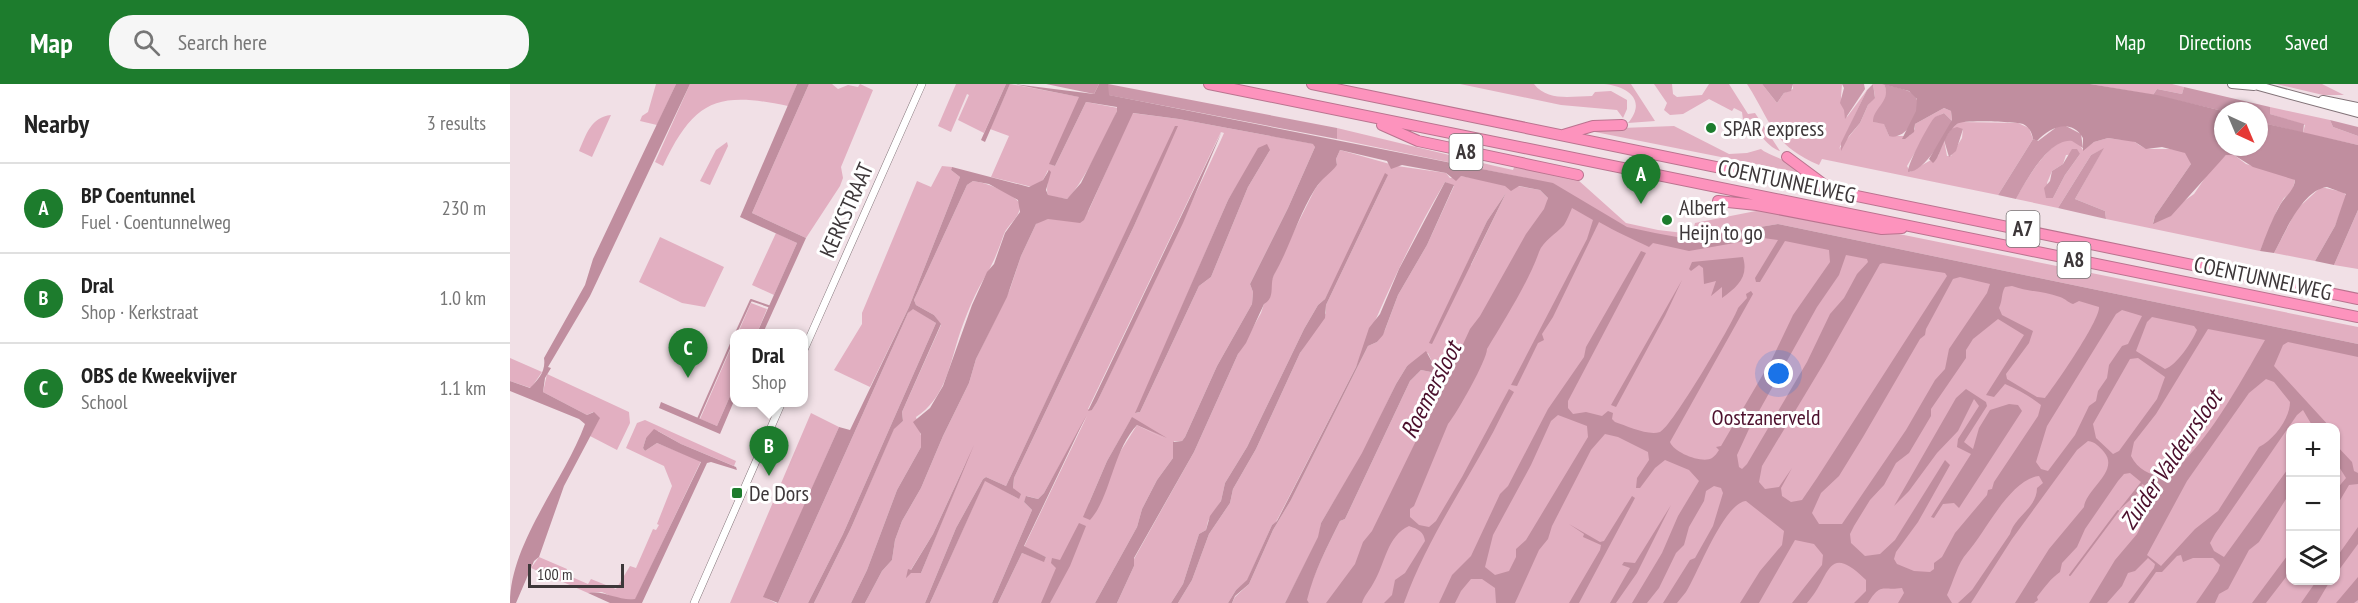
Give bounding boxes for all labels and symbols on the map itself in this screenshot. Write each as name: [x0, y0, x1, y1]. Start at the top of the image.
north arrow: [2214, 102, 2268, 156]
place label: SPAR express: [1723, 114, 1824, 142]
marker: SPAR express: [1704, 121, 1718, 135]
road number: A8: [1450, 134, 1482, 170]
street label: COENTUNNELWEG: [1716, 153, 1858, 209]
pin: A: [1622, 154, 1660, 204]
street label: KERKSTRAAT: [813, 158, 879, 262]
place label: Albert Heijn to go: [1679, 193, 1763, 246]
road number: A7: [2006, 211, 2040, 247]
marker: Albert Heijn to go: [1660, 213, 1674, 227]
road number: A8: [2058, 242, 2090, 278]
street label: COENTUNNELWEG: [2192, 250, 2334, 306]
pin: C: [668, 328, 708, 378]
water label: Roemersloot: [1393, 334, 1469, 443]
your location: [1764, 359, 1793, 388]
water label: Zuider Valdeursloot: [2113, 382, 2230, 535]
park label: Oostzanerveld: [1712, 403, 1820, 431]
pin: B: [750, 426, 788, 476]
place label: De Dors: [749, 479, 809, 507]
marker: De Dors: [730, 486, 744, 500]
scale bar: [528, 561, 624, 588]

